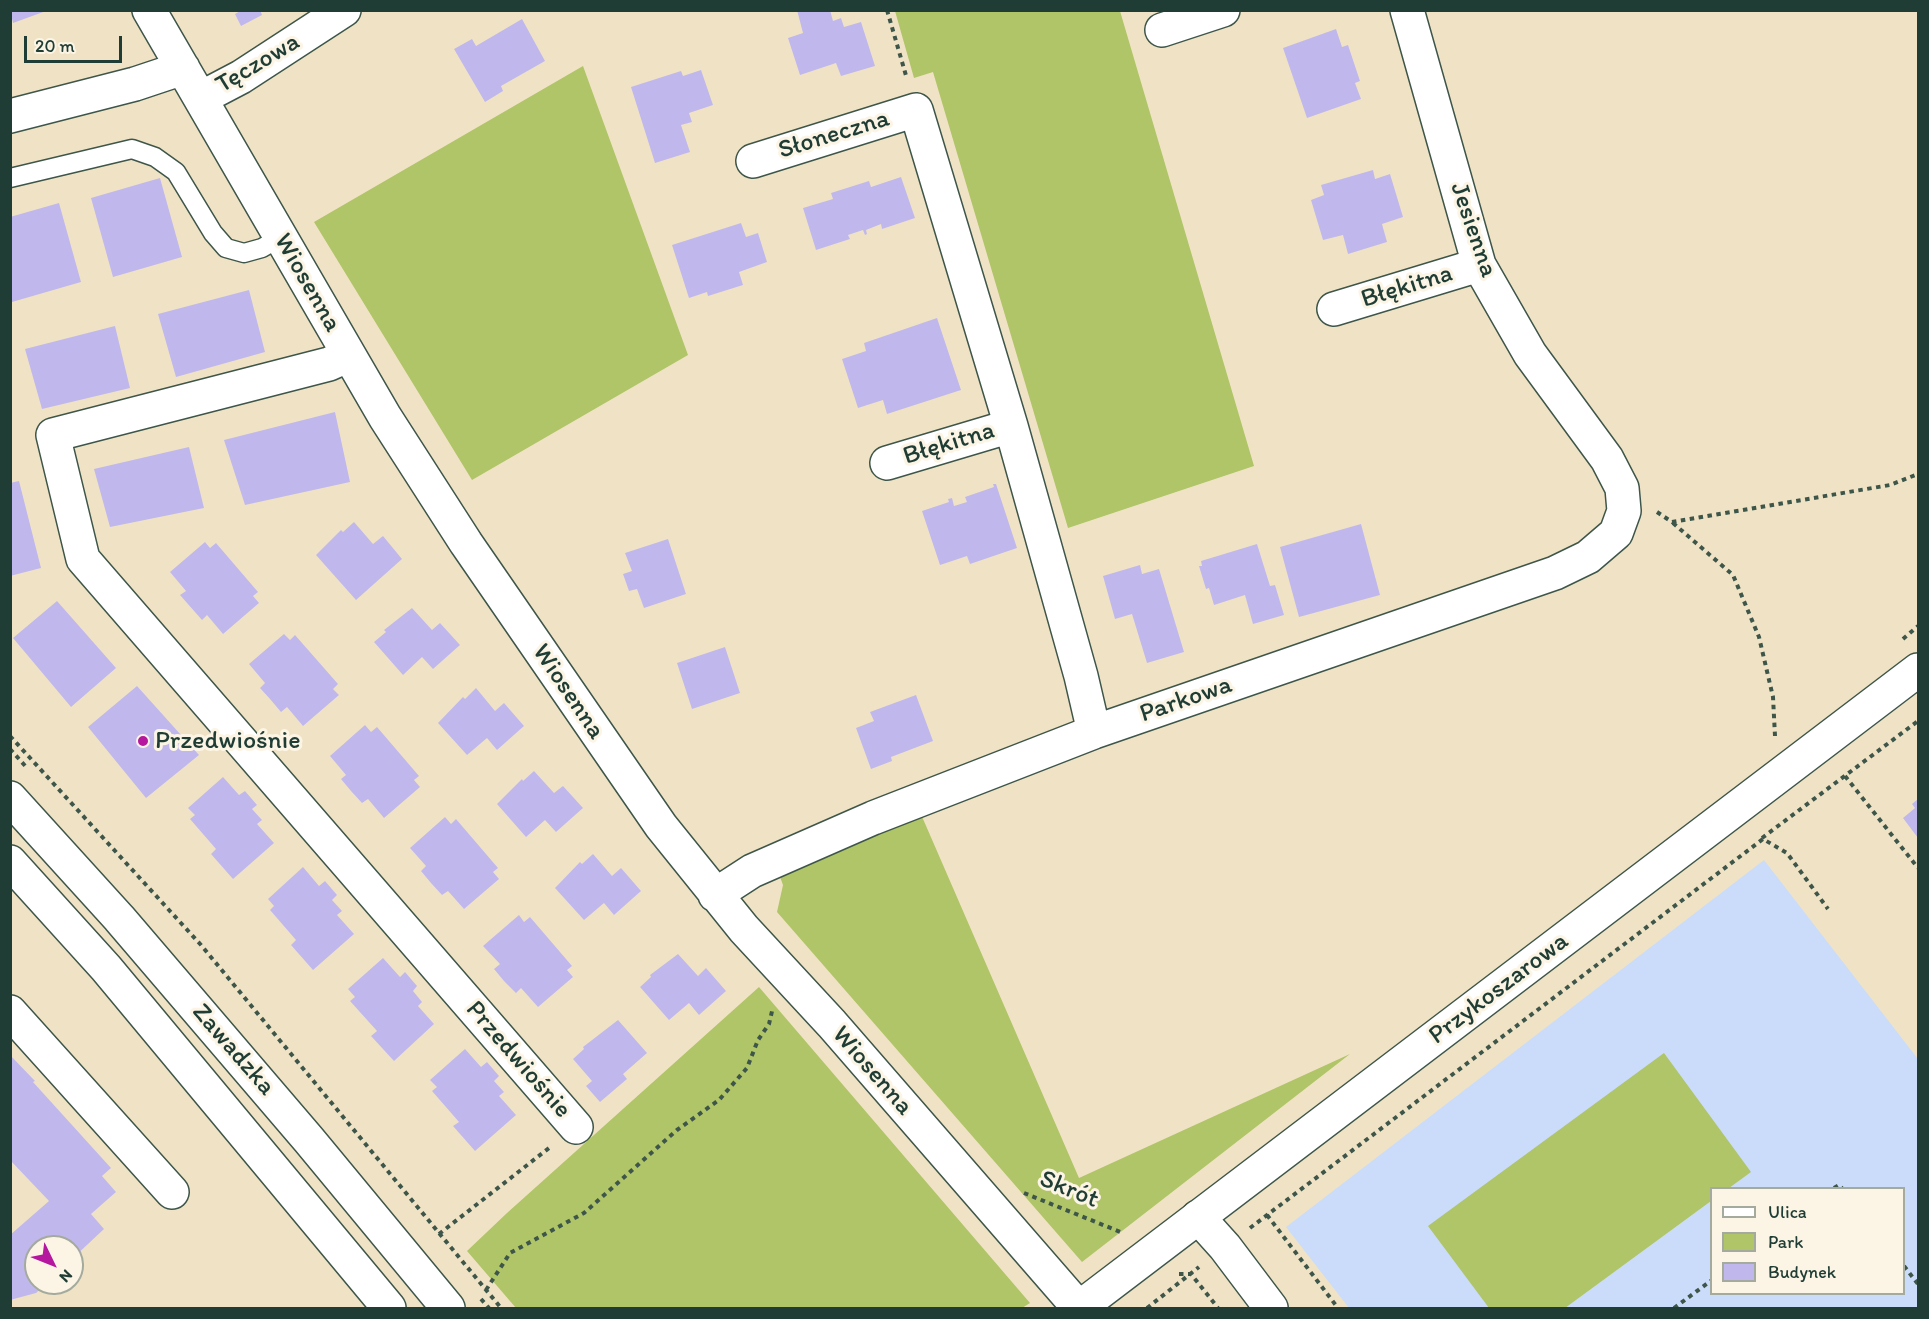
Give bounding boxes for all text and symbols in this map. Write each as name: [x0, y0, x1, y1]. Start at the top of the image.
scale bar: [27, 24, 124, 62]
street label: Tęczowa: [210, 27, 306, 101]
text: 20 m: [35, 35, 75, 57]
street label: Słoneczna: [775, 103, 893, 167]
street label: Jesienna: [1442, 179, 1504, 281]
street label: Wiosenna: [266, 228, 348, 338]
street label: Błękitna: [1357, 258, 1457, 316]
street label: Błękitna: [899, 415, 999, 473]
street label: Wiosenna: [525, 638, 611, 746]
street label: Parkowa: [1136, 670, 1236, 730]
place label: Przedwiośnie: [155, 725, 301, 757]
marker: Przedwiośnie: [136, 734, 150, 748]
street label: Przykoszarowa: [1423, 926, 1575, 1052]
street label: Przedwiośnie: [458, 995, 578, 1125]
street label: Zawadzka: [185, 998, 281, 1102]
street label: Wiosenna: [825, 1020, 919, 1122]
street label: Skrót: [1035, 1164, 1103, 1216]
legend: [1710, 1187, 1905, 1295]
text: Ulica: [1768, 1201, 1807, 1223]
text: Park: [1768, 1231, 1803, 1253]
north arrow: [24, 1235, 84, 1295]
text: Budynek: [1768, 1261, 1836, 1283]
text: N: [55, 1266, 77, 1287]

